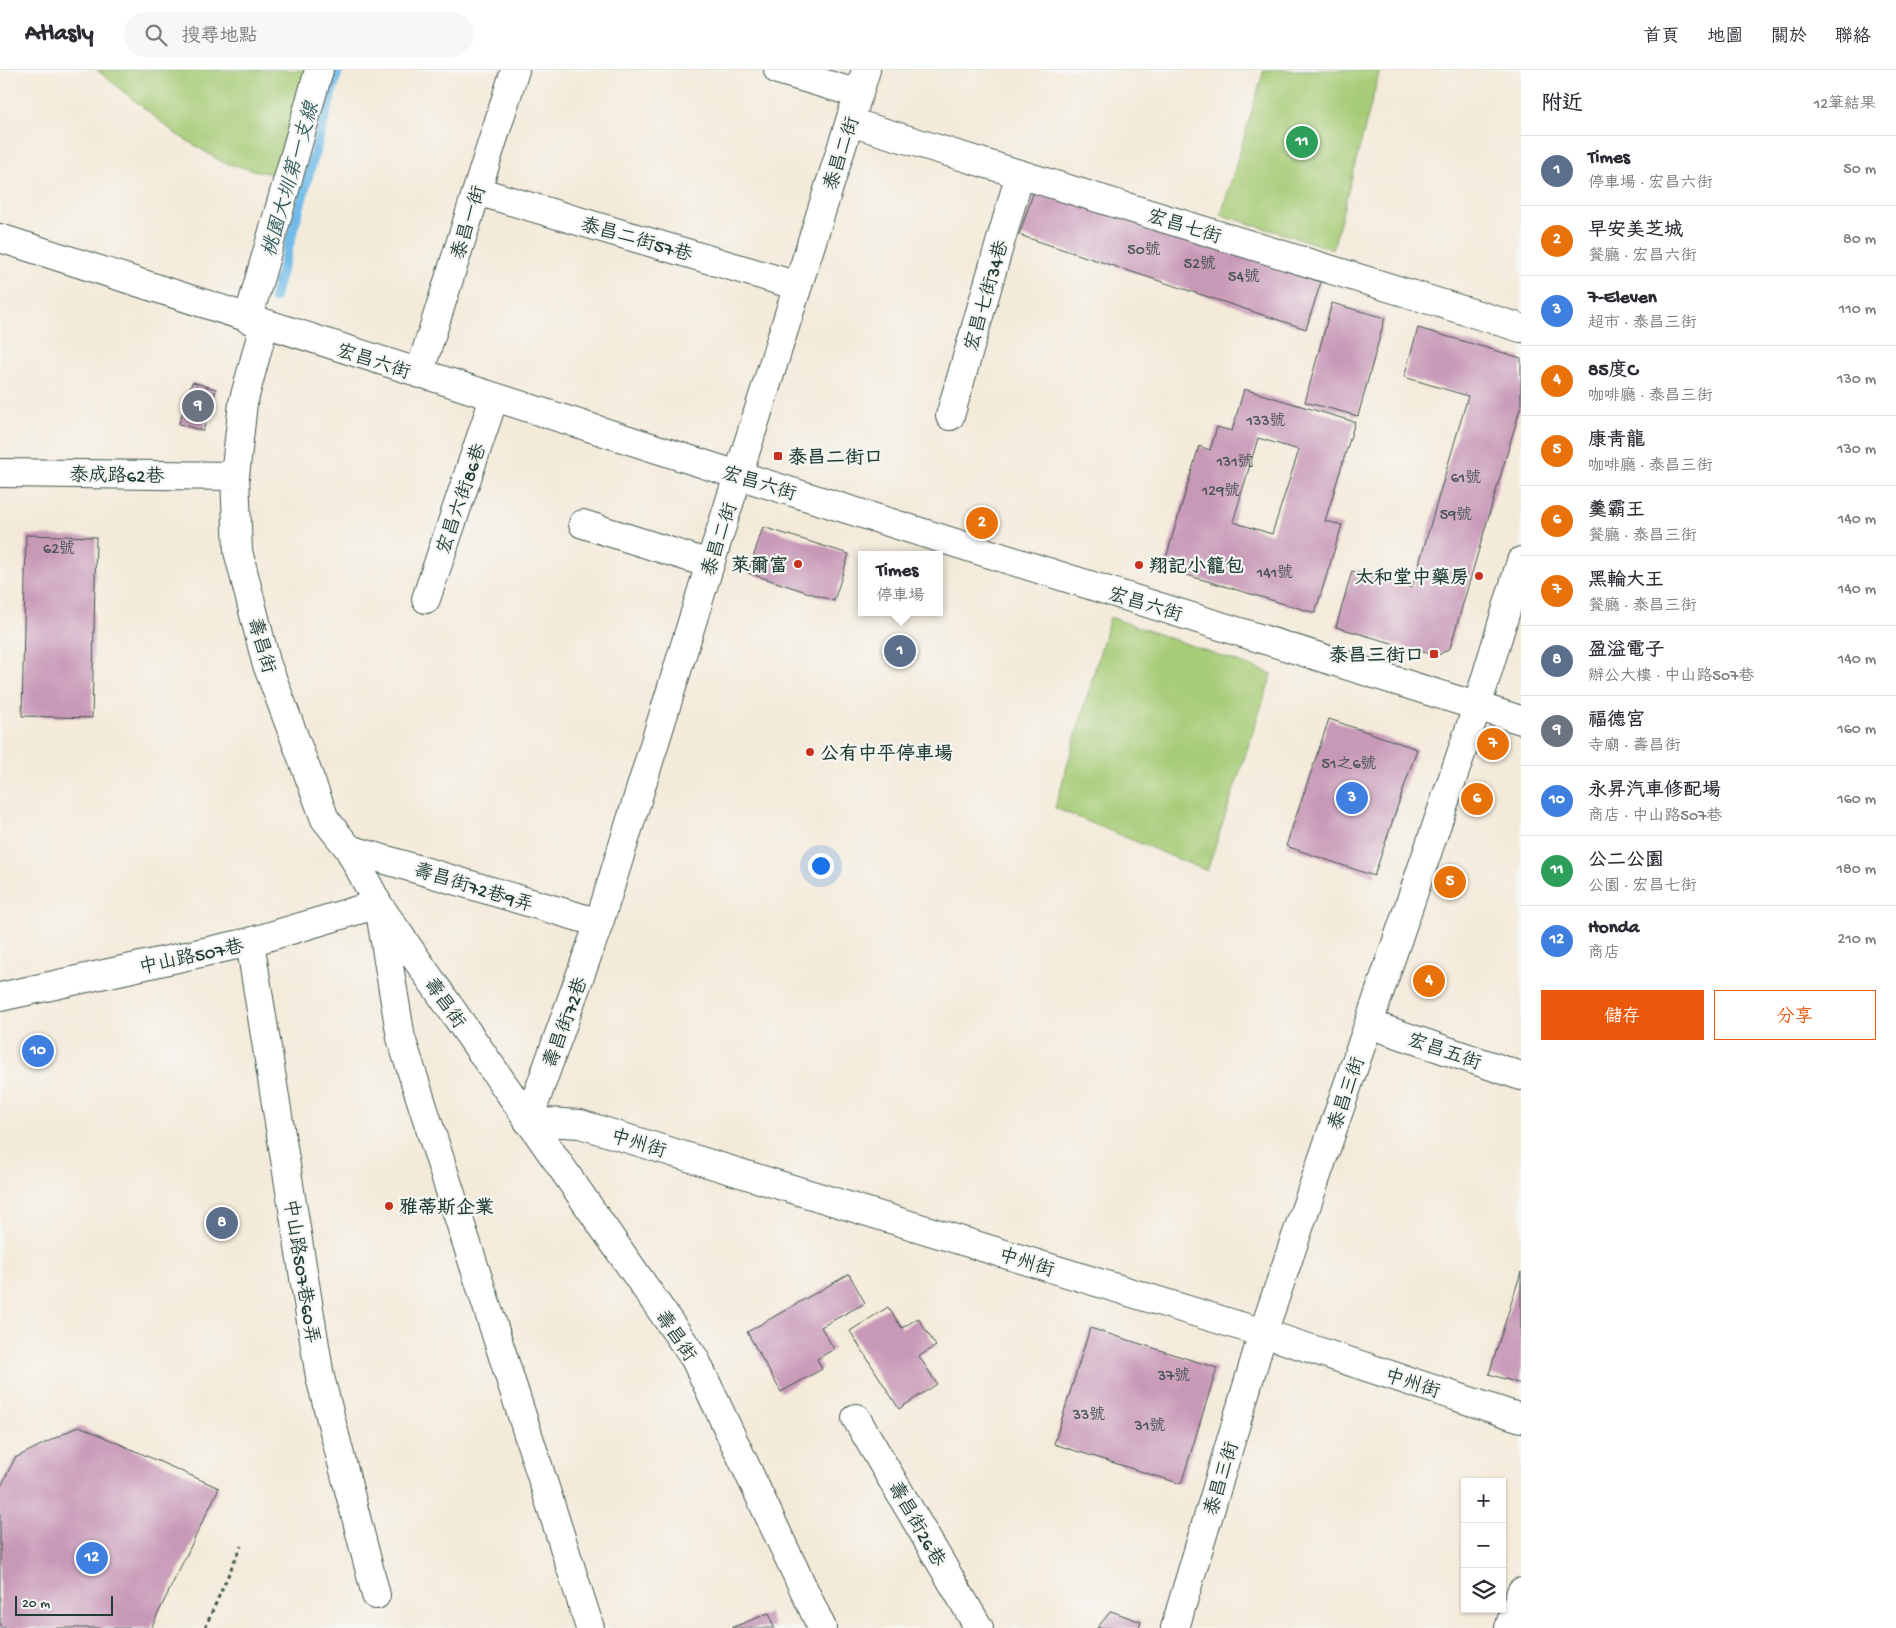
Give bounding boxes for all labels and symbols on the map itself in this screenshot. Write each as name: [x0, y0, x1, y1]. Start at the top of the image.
water label: 桃園大圳第一支線: [257, 98, 326, 260]
street label: 泰昌二街: [820, 114, 866, 194]
pin: 11: [1286, 123, 1318, 161]
street label: 泰昌一街: [447, 183, 492, 263]
street label: 宏昌七街: [1144, 205, 1224, 250]
street label: 泰昌二街57巷: [578, 214, 695, 268]
street label: 宏昌七街34巷: [961, 238, 1015, 354]
house number: 50號: [1127, 241, 1161, 261]
house number: 52號: [1184, 255, 1216, 275]
house number: 54號: [1228, 268, 1260, 288]
street label: 宏昌六街: [333, 340, 413, 386]
pin: 9: [182, 387, 214, 425]
house number: 133號: [1245, 412, 1286, 432]
street label: 宏昌六街86巷: [433, 441, 493, 557]
place label: 泰昌二街口: [788, 447, 883, 471]
marker: 泰昌二街口: [772, 450, 784, 462]
house number: 131號: [1215, 453, 1254, 473]
street label: 宏昌六街: [719, 462, 799, 507]
street label: 泰成路62巷: [69, 464, 165, 490]
house number: 61號: [1451, 469, 1481, 489]
house number: 129號: [1201, 482, 1240, 502]
street label: 泰昌二街: [698, 500, 744, 580]
pin: 2: [966, 504, 998, 542]
house number: 59號: [1440, 506, 1472, 526]
house number: 62號: [43, 540, 75, 560]
place label: 萊爾富: [731, 555, 788, 579]
place label: 翔記小籠包: [1149, 556, 1244, 580]
marker: 萊爾富: [792, 558, 804, 570]
marker: 翔記小籠包: [1133, 559, 1145, 571]
house number: 141號: [1256, 564, 1293, 584]
place label: 太和堂中藥房: [1355, 567, 1469, 591]
marker: 太和堂中藥房: [1473, 570, 1485, 582]
street label: 宏昌六街: [1105, 583, 1185, 628]
street label: 壽昌街: [241, 615, 280, 677]
pin: 1: [884, 632, 916, 670]
place label: 泰昌三街口: [1329, 645, 1424, 669]
marker: 泰昌三街口: [1428, 648, 1440, 660]
pin: 7: [1477, 725, 1509, 763]
place label: 公有中平停車場: [820, 743, 953, 767]
marker: 公有中平停車場: [804, 746, 816, 758]
house number: 51之6號: [1322, 755, 1377, 775]
pin: 3: [1336, 779, 1368, 817]
pin: 6: [1461, 780, 1493, 818]
your location: [808, 853, 834, 879]
street label: 壽昌街72巷9弄: [410, 859, 536, 918]
pin: 5: [1434, 863, 1466, 901]
street label: 中山路507巷: [137, 935, 246, 981]
pin: 4: [1413, 962, 1445, 1000]
street label: 壽昌街: [417, 973, 470, 1034]
street label: 壽昌街72巷: [539, 974, 594, 1072]
street label: 宏昌五街: [1404, 1029, 1484, 1077]
pin: 10: [22, 1032, 54, 1070]
street label: 泰昌三街: [1324, 1054, 1372, 1134]
street label: 中州街: [607, 1125, 669, 1165]
street label: 中山路507巷60弄: [277, 1197, 323, 1345]
place label: 雅蒂斯企業: [399, 1197, 494, 1221]
marker: 雅蒂斯企業: [383, 1200, 395, 1212]
pin: 8: [206, 1204, 238, 1242]
street label: 中州街: [995, 1244, 1057, 1284]
street label: 壽昌街: [649, 1306, 700, 1367]
street label: 中州街: [1381, 1365, 1443, 1405]
house number: 37號: [1157, 1367, 1190, 1387]
house number: 33號: [1072, 1406, 1105, 1426]
house number: 31號: [1134, 1417, 1165, 1437]
street label: 泰昌三街: [1200, 1439, 1245, 1519]
street label: 壽昌街26巷: [881, 1477, 950, 1572]
pin: 12: [76, 1539, 108, 1577]
scale bar: [15, 1593, 112, 1616]

